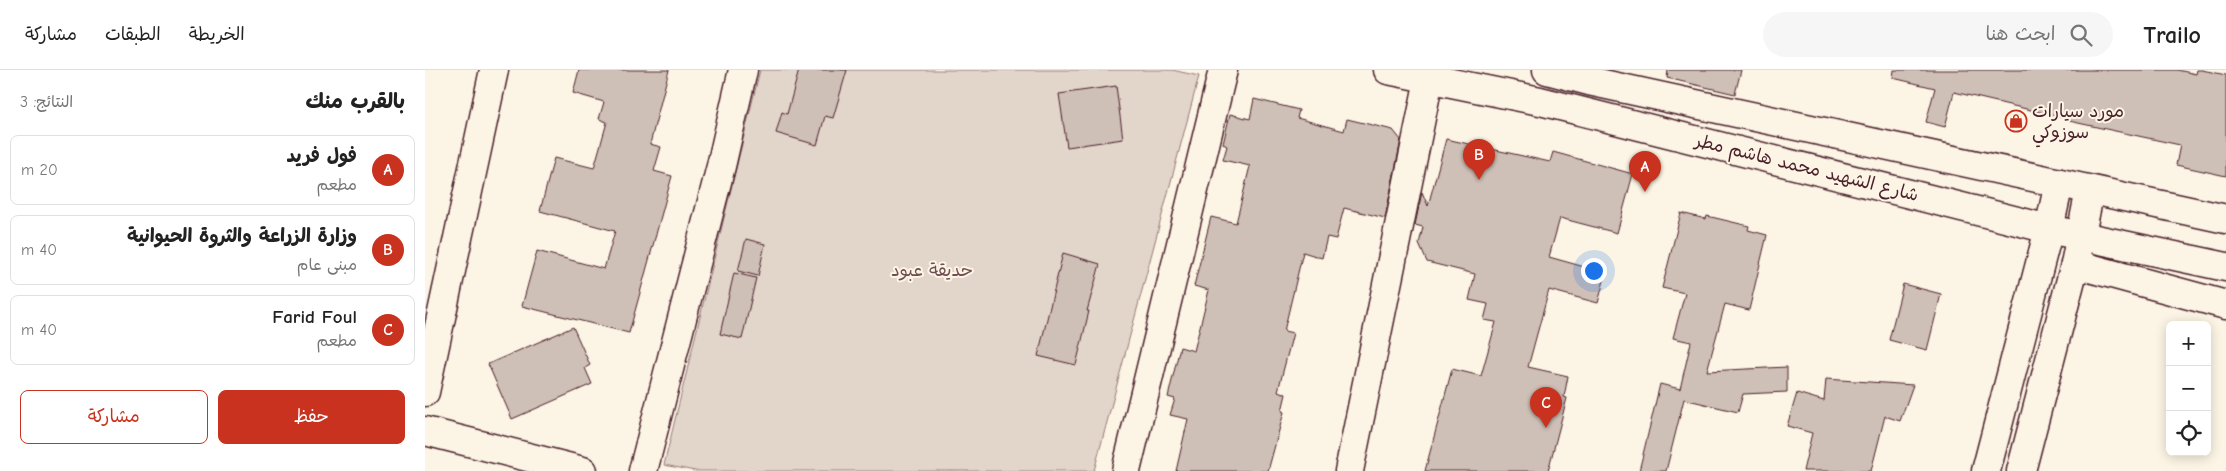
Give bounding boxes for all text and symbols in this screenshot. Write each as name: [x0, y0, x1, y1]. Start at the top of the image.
search box: [1763, 12, 2113, 57]
icon: search: [2067, 21, 2095, 49]
text: Trailo: [2143, 21, 2201, 49]
text: ابحث هنا: [1986, 23, 2055, 45]
text: مشاركة: [25, 24, 77, 45]
text: الطبقات: [105, 24, 161, 45]
text: الخريطة: [189, 24, 245, 45]
text: بالقرب منك: [305, 89, 405, 113]
text: النتائج: 3: [20, 93, 73, 111]
place label: مورد سيارات سوزوكي: [2032, 101, 2124, 148]
shop icon: مورد سيارات سوزوكي: [2004, 109, 2028, 133]
street label: شارع الشهيد محمد هاشم مطر: [1691, 130, 1921, 209]
pin: B: [1463, 139, 1495, 180]
text: فول فريد: [286, 145, 357, 167]
pin: A: [1629, 151, 1661, 192]
text: 20 m: [21, 161, 58, 179]
text: A: [384, 161, 392, 179]
text: مطعم: [317, 176, 357, 194]
text: وزارة الزراعة والثروة الحيوانية: [127, 225, 357, 247]
text: 40 m: [21, 241, 57, 259]
text: B: [383, 241, 393, 259]
text: مبنى عام: [297, 256, 357, 274]
your location: [1581, 258, 1607, 284]
park label: حديقة عبود: [891, 260, 973, 281]
text: Farid Foul: [272, 306, 357, 328]
text: 40 m: [21, 321, 57, 339]
text: C: [383, 321, 393, 339]
map controls: [2166, 321, 2211, 456]
button: +: [2166, 321, 2211, 366]
text: مطعم: [317, 332, 357, 350]
button: −: [2166, 366, 2211, 411]
pin: C: [1530, 387, 1562, 428]
button: مشاركة: [20, 390, 208, 444]
button: حفظ: [218, 390, 405, 444]
button: locate: [2166, 411, 2211, 456]

